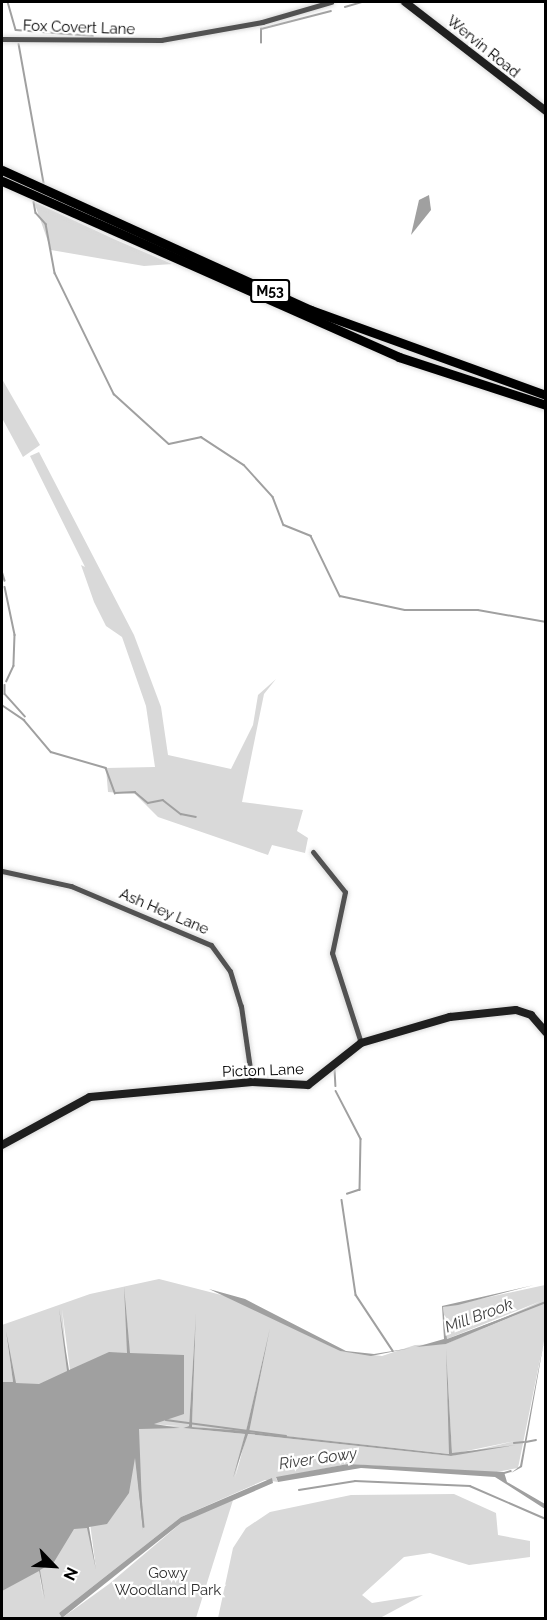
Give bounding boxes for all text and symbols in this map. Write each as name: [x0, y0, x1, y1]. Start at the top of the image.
street label: Wervin Road: [443, 12, 523, 82]
street label: Fox Covert Lane: [23, 17, 135, 39]
road number: M53: [249, 280, 291, 302]
street label: Ash Hey Lane: [116, 885, 212, 939]
street label: Picton Lane: [222, 1061, 304, 1081]
water label: Mill Brook: [442, 1295, 516, 1337]
water label: River Gowy: [278, 1444, 358, 1474]
north arrow: [24, 1536, 84, 1596]
text: N: [60, 1564, 82, 1583]
park label: Gowy Woodland Park: [115, 1564, 221, 1599]

